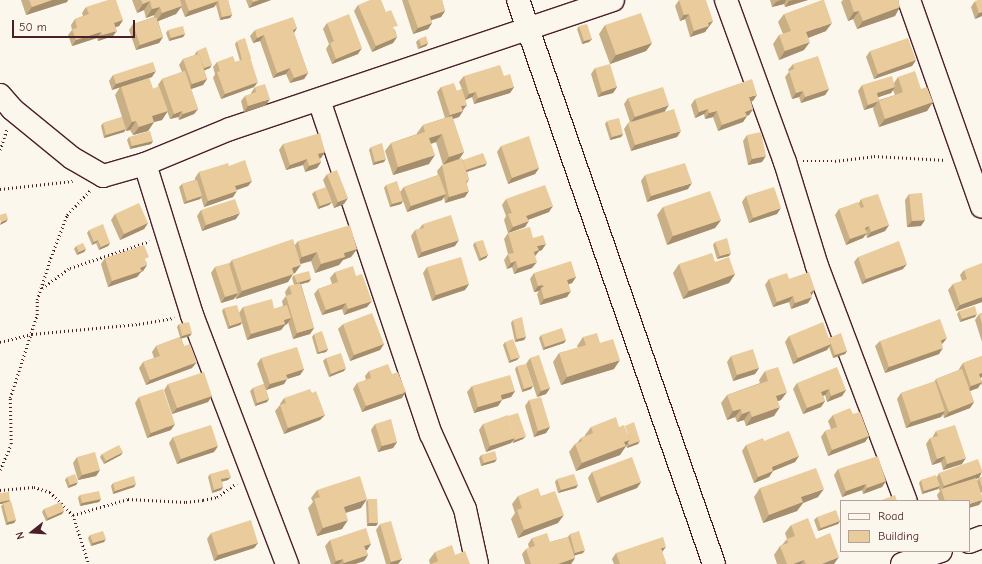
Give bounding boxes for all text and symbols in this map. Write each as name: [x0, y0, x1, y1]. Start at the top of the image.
scale bar: [14, 12, 137, 38]
text: 50 m: [19, 20, 47, 34]
legend: [840, 500, 970, 552]
text: Road: [878, 509, 904, 523]
north arrow: [12, 512, 52, 552]
text: Building: [878, 529, 919, 543]
text: N: [13, 530, 27, 541]

